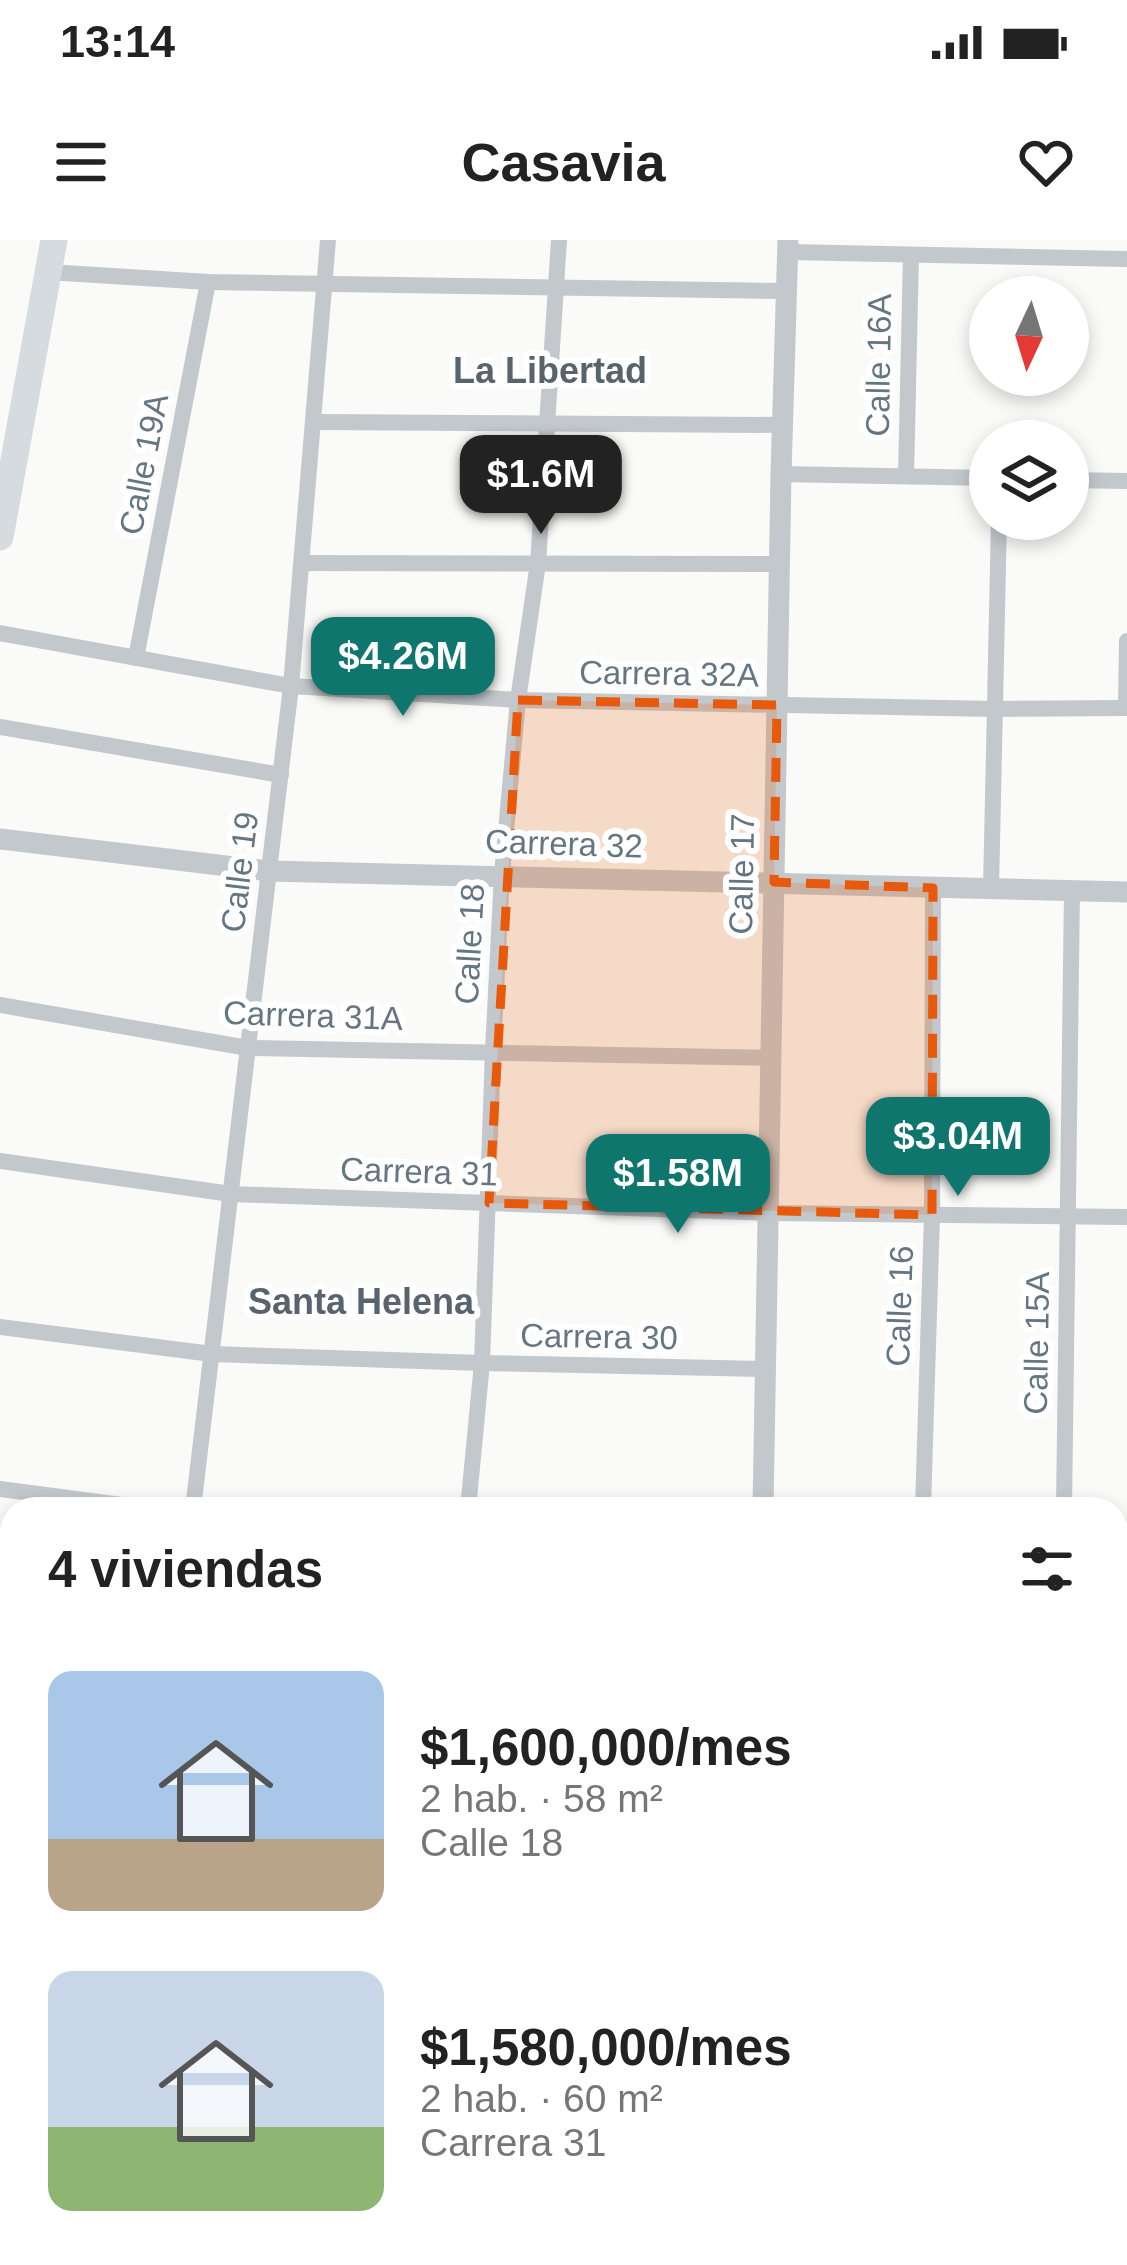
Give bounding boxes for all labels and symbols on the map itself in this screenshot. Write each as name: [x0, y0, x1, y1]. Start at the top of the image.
north arrow: [969, 276, 1089, 396]
street label: Calle 16A: [859, 293, 898, 437]
district label: La Libertad: [453, 350, 647, 391]
street label: Calle 19A: [112, 390, 175, 538]
pin: $1.6M: [457, 435, 625, 537]
pin: $4.26M: [305, 617, 501, 719]
street label: Carrera 32A: [579, 653, 759, 694]
street label: Calle 19: [214, 810, 265, 934]
street label: Calle 17: [722, 813, 761, 935]
street label: Carrera 32: [485, 822, 643, 865]
street label: Calle 18: [448, 883, 491, 1005]
street label: Carrera 31A: [223, 994, 403, 1037]
pin: $3.04M: [860, 1097, 1056, 1199]
pin: $1.58M: [580, 1134, 776, 1236]
street label: Carrera 31: [340, 1150, 498, 1193]
street label: Calle 16: [879, 1245, 920, 1367]
street label: Calle 15A: [1017, 1271, 1056, 1415]
district label: Santa Helena: [248, 1281, 475, 1322]
street label: Carrera 30: [520, 1317, 678, 1356]

